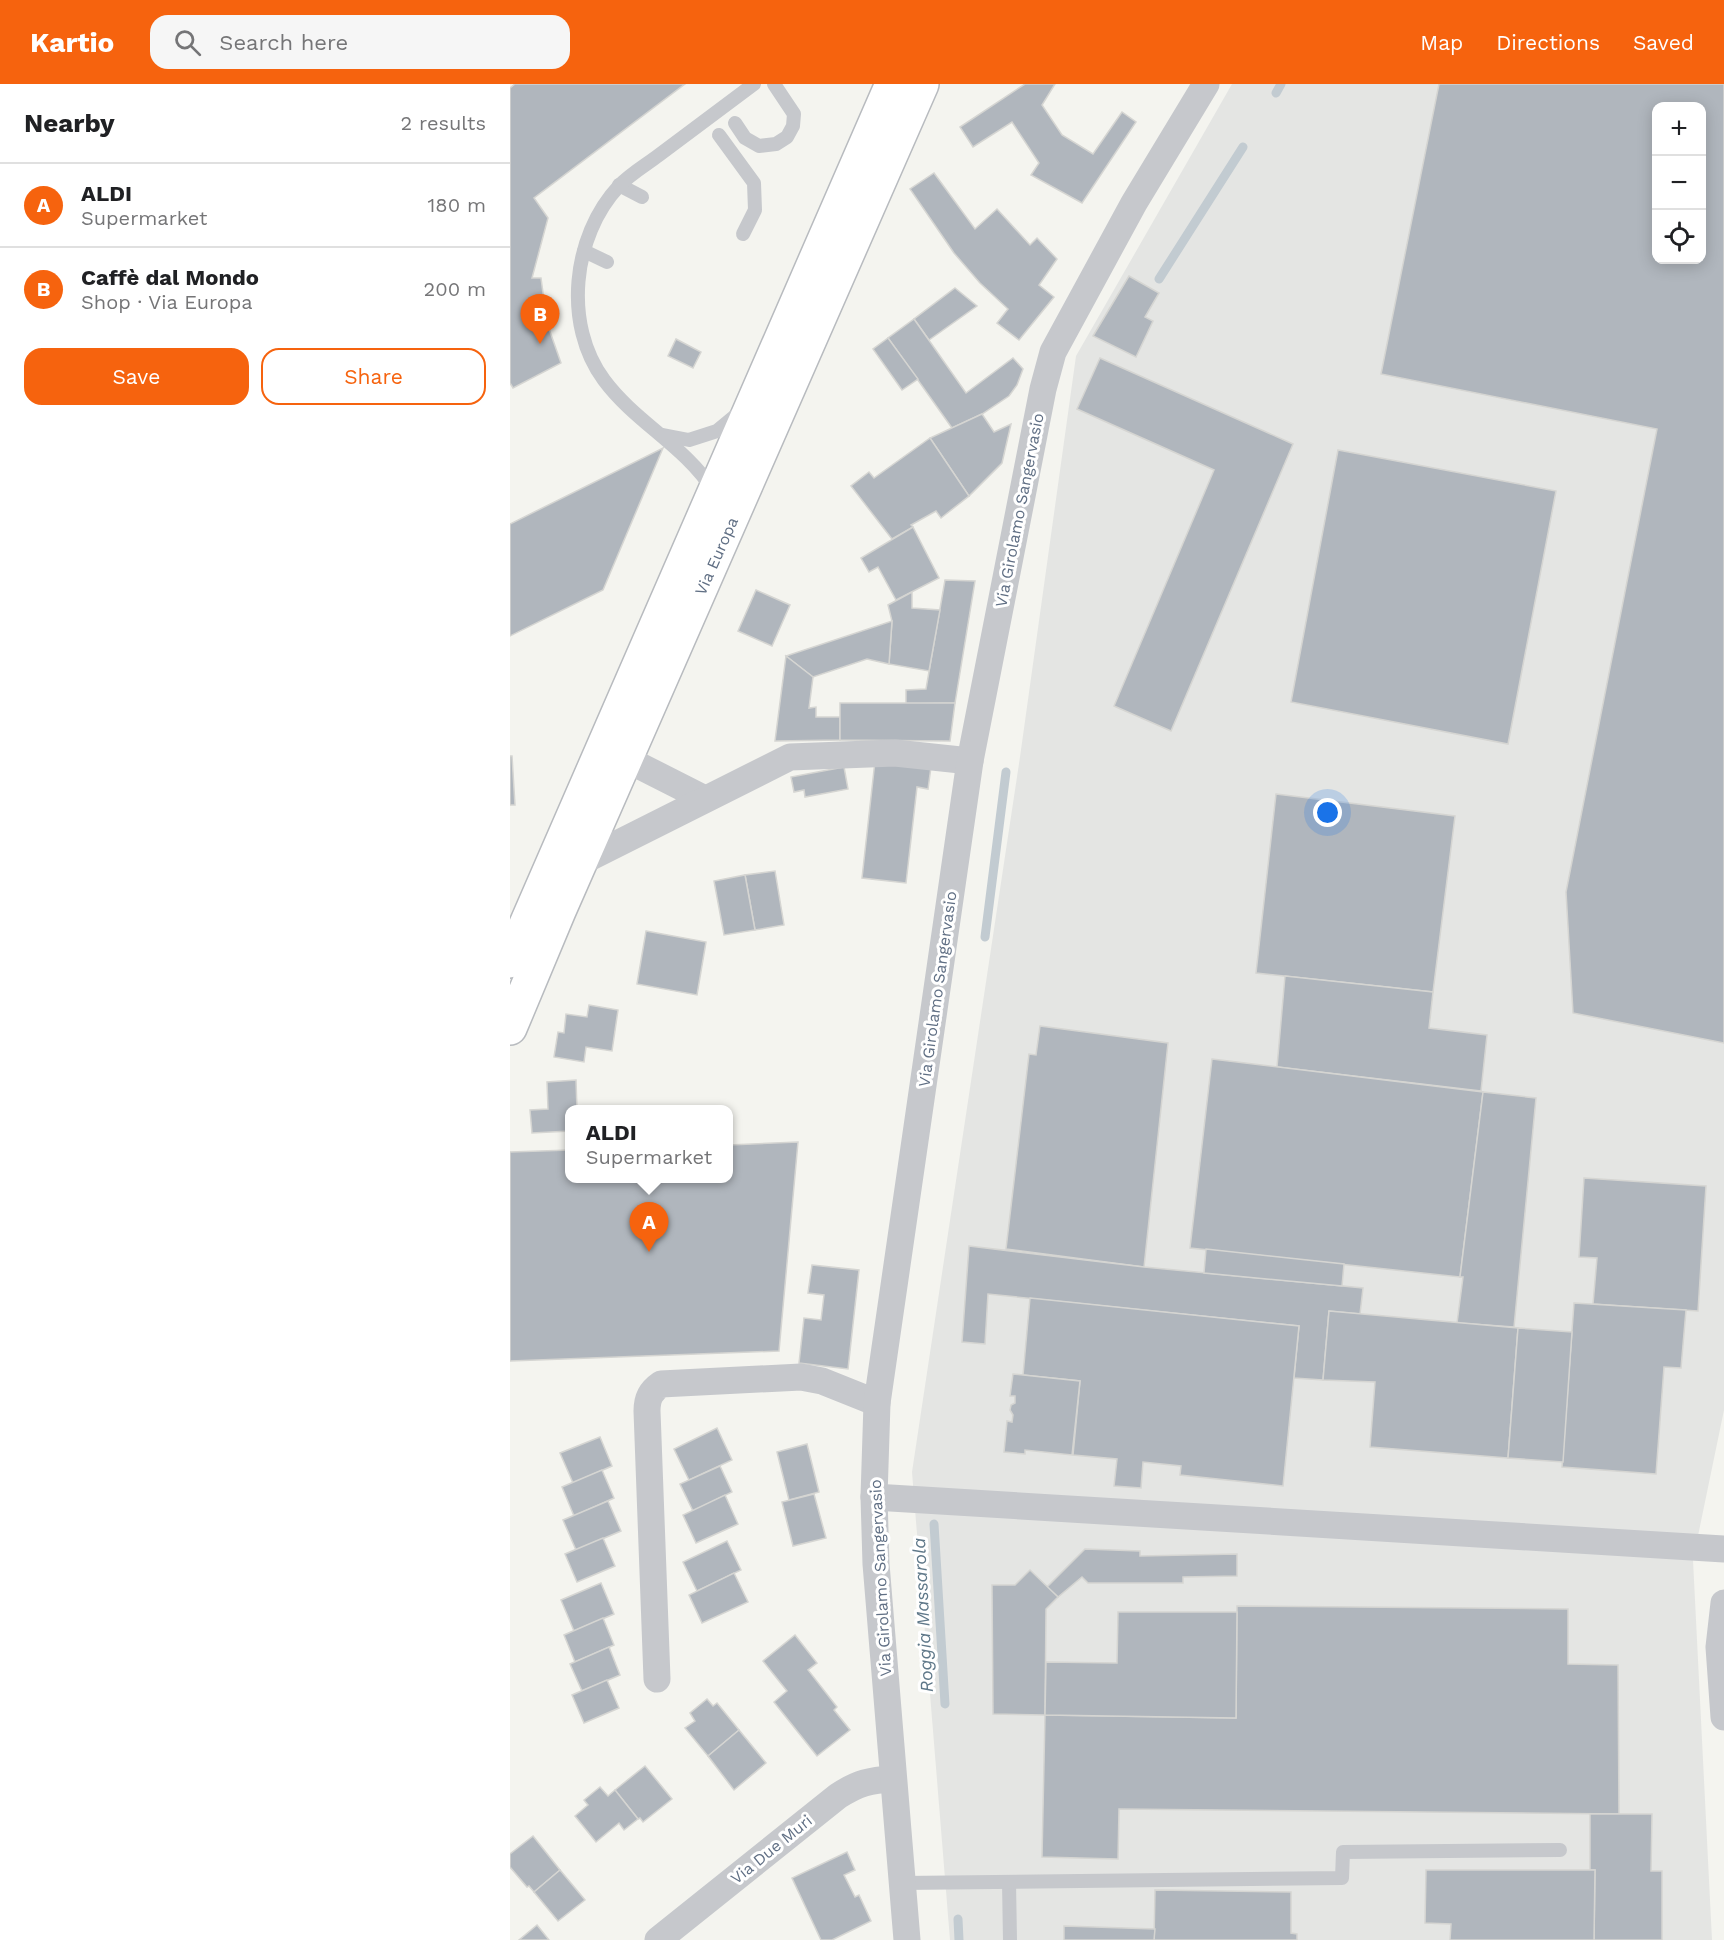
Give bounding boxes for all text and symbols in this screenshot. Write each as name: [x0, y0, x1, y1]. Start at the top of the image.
search box: [150, 15, 570, 69]
text: Kartio: [30, 26, 114, 59]
icon: search: [171, 26, 204, 59]
text: Search here: [219, 30, 348, 55]
text: Map: [1420, 30, 1463, 55]
text: Directions: [1496, 30, 1600, 55]
text: Saved: [1633, 30, 1694, 55]
map controls: [1652, 102, 1706, 264]
button: +: [1652, 102, 1706, 156]
text: Nearby: [24, 108, 115, 138]
text: 2 results: [401, 111, 486, 135]
button: −: [1652, 156, 1706, 210]
text: ALDI: [81, 181, 132, 206]
text: A: [37, 193, 50, 217]
text: 180 m: [428, 193, 486, 217]
text: Supermarket: [81, 206, 207, 230]
button: locate: [1652, 210, 1706, 264]
text: Caffè dal Mondo: [81, 265, 259, 290]
text: B: [37, 277, 50, 301]
text: 200 m: [424, 277, 486, 301]
text: Shop · Via Europa: [81, 290, 253, 314]
pin: B: [520, 294, 560, 344]
button: Save: [24, 348, 249, 405]
button: Share: [261, 348, 486, 405]
street label: Via Girolamo Sangervasio: [991, 411, 1048, 609]
street label: Via Europa: [691, 514, 742, 598]
your location: [1313, 798, 1342, 827]
street label: Via Girolamo Sangervasio: [914, 890, 961, 1088]
popup: [565, 1105, 733, 1183]
text: ALDI: [586, 1120, 637, 1145]
text: Supermarket: [586, 1145, 712, 1169]
pin: A: [630, 1202, 668, 1252]
street label: Via Girolamo Sangervasio: [866, 1479, 895, 1677]
water label: Roggia Massarola: [908, 1537, 937, 1693]
street label: Via Due Muri: [727, 1811, 816, 1888]

